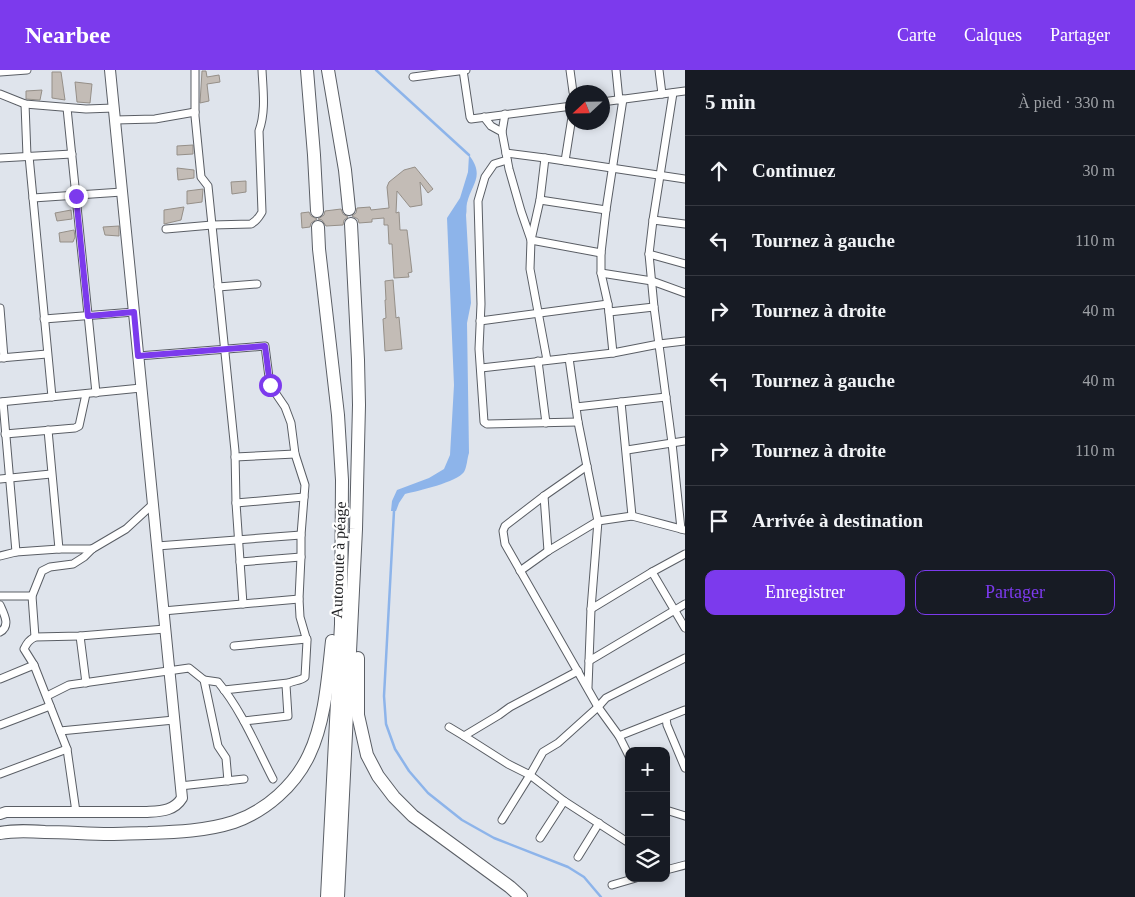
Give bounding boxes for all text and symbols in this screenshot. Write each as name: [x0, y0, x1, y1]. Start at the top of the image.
text: Nearbee: [25, 22, 110, 48]
text: Carte: [897, 25, 936, 45]
text: Calques: [964, 25, 1022, 45]
text: Partager: [1050, 25, 1110, 45]
north arrow: [565, 85, 610, 130]
text: 5 min: [705, 90, 756, 114]
text: À pied · 330 m: [1018, 94, 1115, 111]
icon: ahead: [705, 157, 733, 185]
text: Continuez: [752, 160, 835, 181]
text: 30 m: [1083, 162, 1115, 179]
route end: [65, 185, 88, 208]
icon: left: [705, 227, 733, 255]
text: Tournez à gauche: [752, 230, 895, 251]
text: 110 m: [1075, 232, 1115, 249]
icon: right: [705, 297, 733, 325]
text: Tournez à droite: [752, 300, 886, 321]
text: 40 m: [1083, 302, 1115, 319]
icon: left: [705, 367, 733, 395]
text: Tournez à gauche: [752, 370, 895, 391]
text: 40 m: [1083, 372, 1115, 389]
route start: [259, 374, 282, 397]
icon: right: [705, 437, 733, 465]
text: Tournez à droite: [752, 440, 886, 461]
text: 110 m: [1075, 442, 1115, 459]
street label: Autoroute à péage: [328, 501, 350, 619]
icon: arrive: [705, 507, 733, 535]
text: Arrivée à destination: [752, 510, 923, 531]
button: Enregistrer: [705, 570, 905, 615]
button: Partager: [915, 570, 1115, 615]
map controls: [625, 747, 670, 882]
button: +: [625, 747, 670, 792]
button: −: [625, 792, 670, 837]
button: layers: [625, 837, 670, 882]

